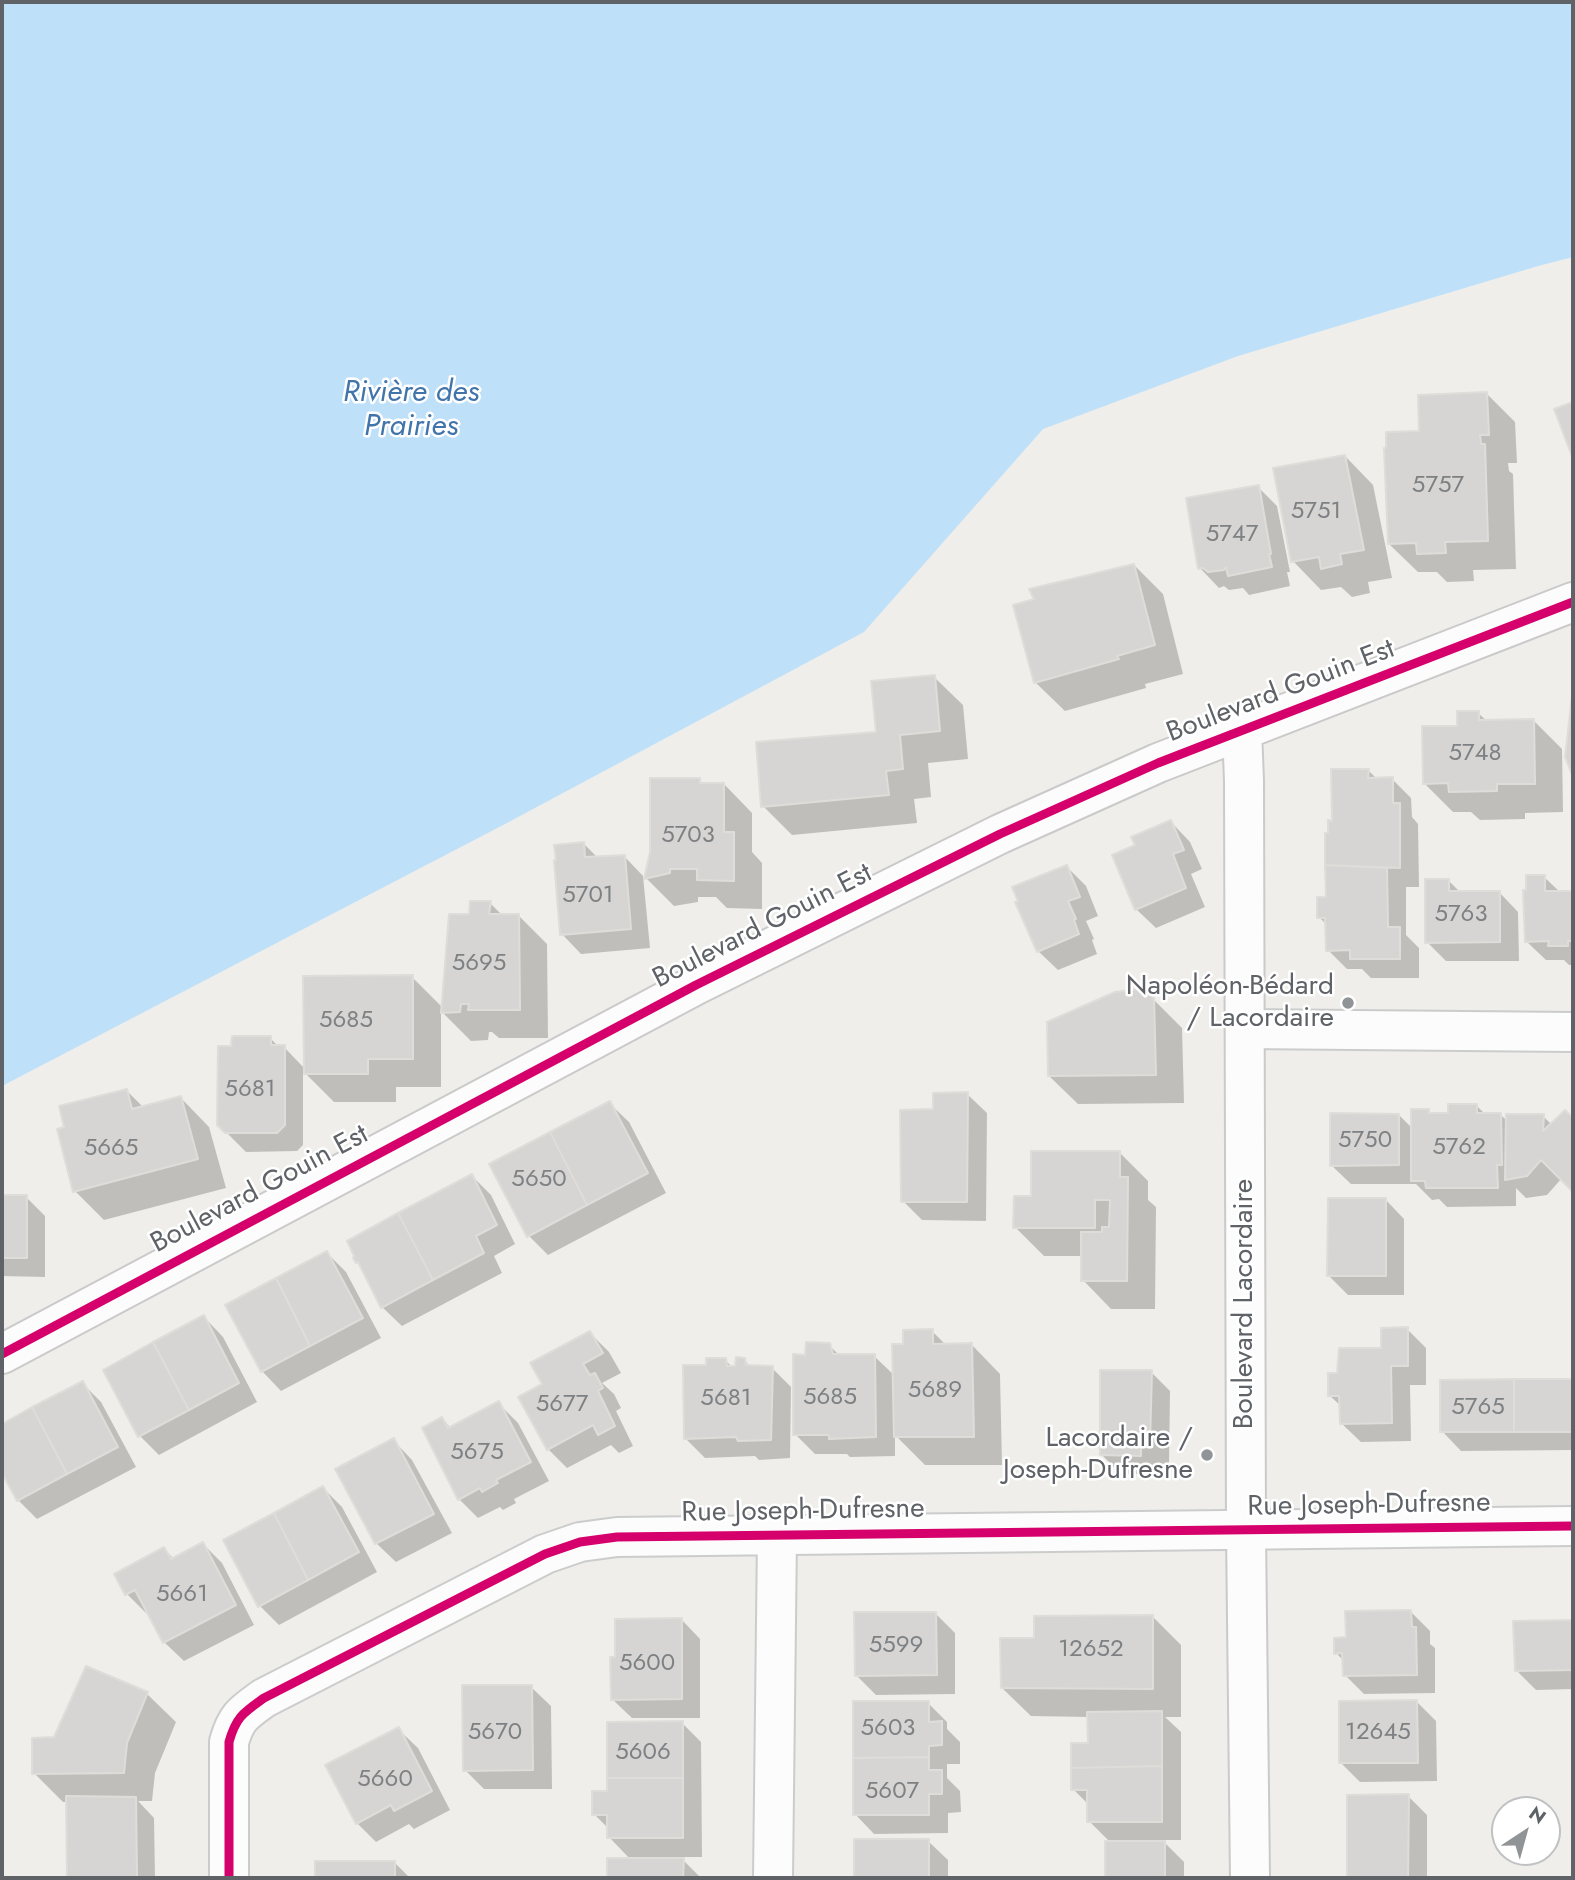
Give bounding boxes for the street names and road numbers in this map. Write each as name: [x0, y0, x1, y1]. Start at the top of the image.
street label: Boulevard Gouin Est: [1162, 633, 1400, 751]
street label: Boulevard Gouin Est: [648, 857, 878, 997]
street label: Boulevard Gouin Est: [146, 1119, 374, 1261]
street label: Boulevard Lacordaire: [1228, 1179, 1262, 1429]
street label: Rue Joseph-Dufresne: [1247, 1487, 1491, 1525]
street label: Rue Joseph-Dufresne: [681, 1493, 925, 1531]

